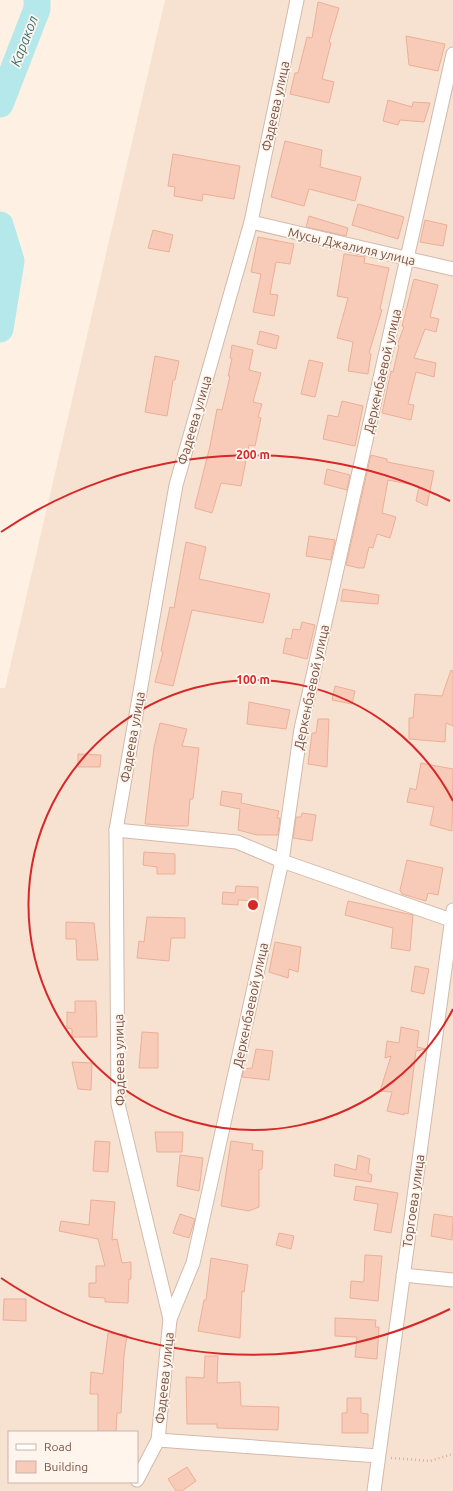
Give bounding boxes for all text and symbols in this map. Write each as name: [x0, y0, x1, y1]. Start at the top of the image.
water label: Каракол: [7, 13, 41, 69]
street label: Фадеева улица: [259, 59, 291, 153]
street label: Мусы Джалиля улица: [287, 225, 417, 267]
street label: Деркенбаевой улица: [361, 307, 403, 435]
street label: Фадеева улица: [175, 374, 213, 466]
text: 200 m: [236, 448, 270, 461]
street label: Деркенбаевой улица: [291, 623, 331, 751]
text: 100 m: [236, 673, 270, 686]
street label: Фадеева улица: [117, 690, 147, 784]
centre of rings: [246, 898, 260, 912]
street label: Деркенбаевой улица: [230, 941, 270, 1069]
street label: Фадеева улица: [111, 1014, 127, 1106]
street label: Торгоева улица: [400, 1153, 426, 1249]
street label: Фадеева улица: [152, 1331, 176, 1425]
legend: [8, 1431, 138, 1483]
text: Road: [44, 1440, 72, 1453]
text: Building: [44, 1460, 88, 1473]

